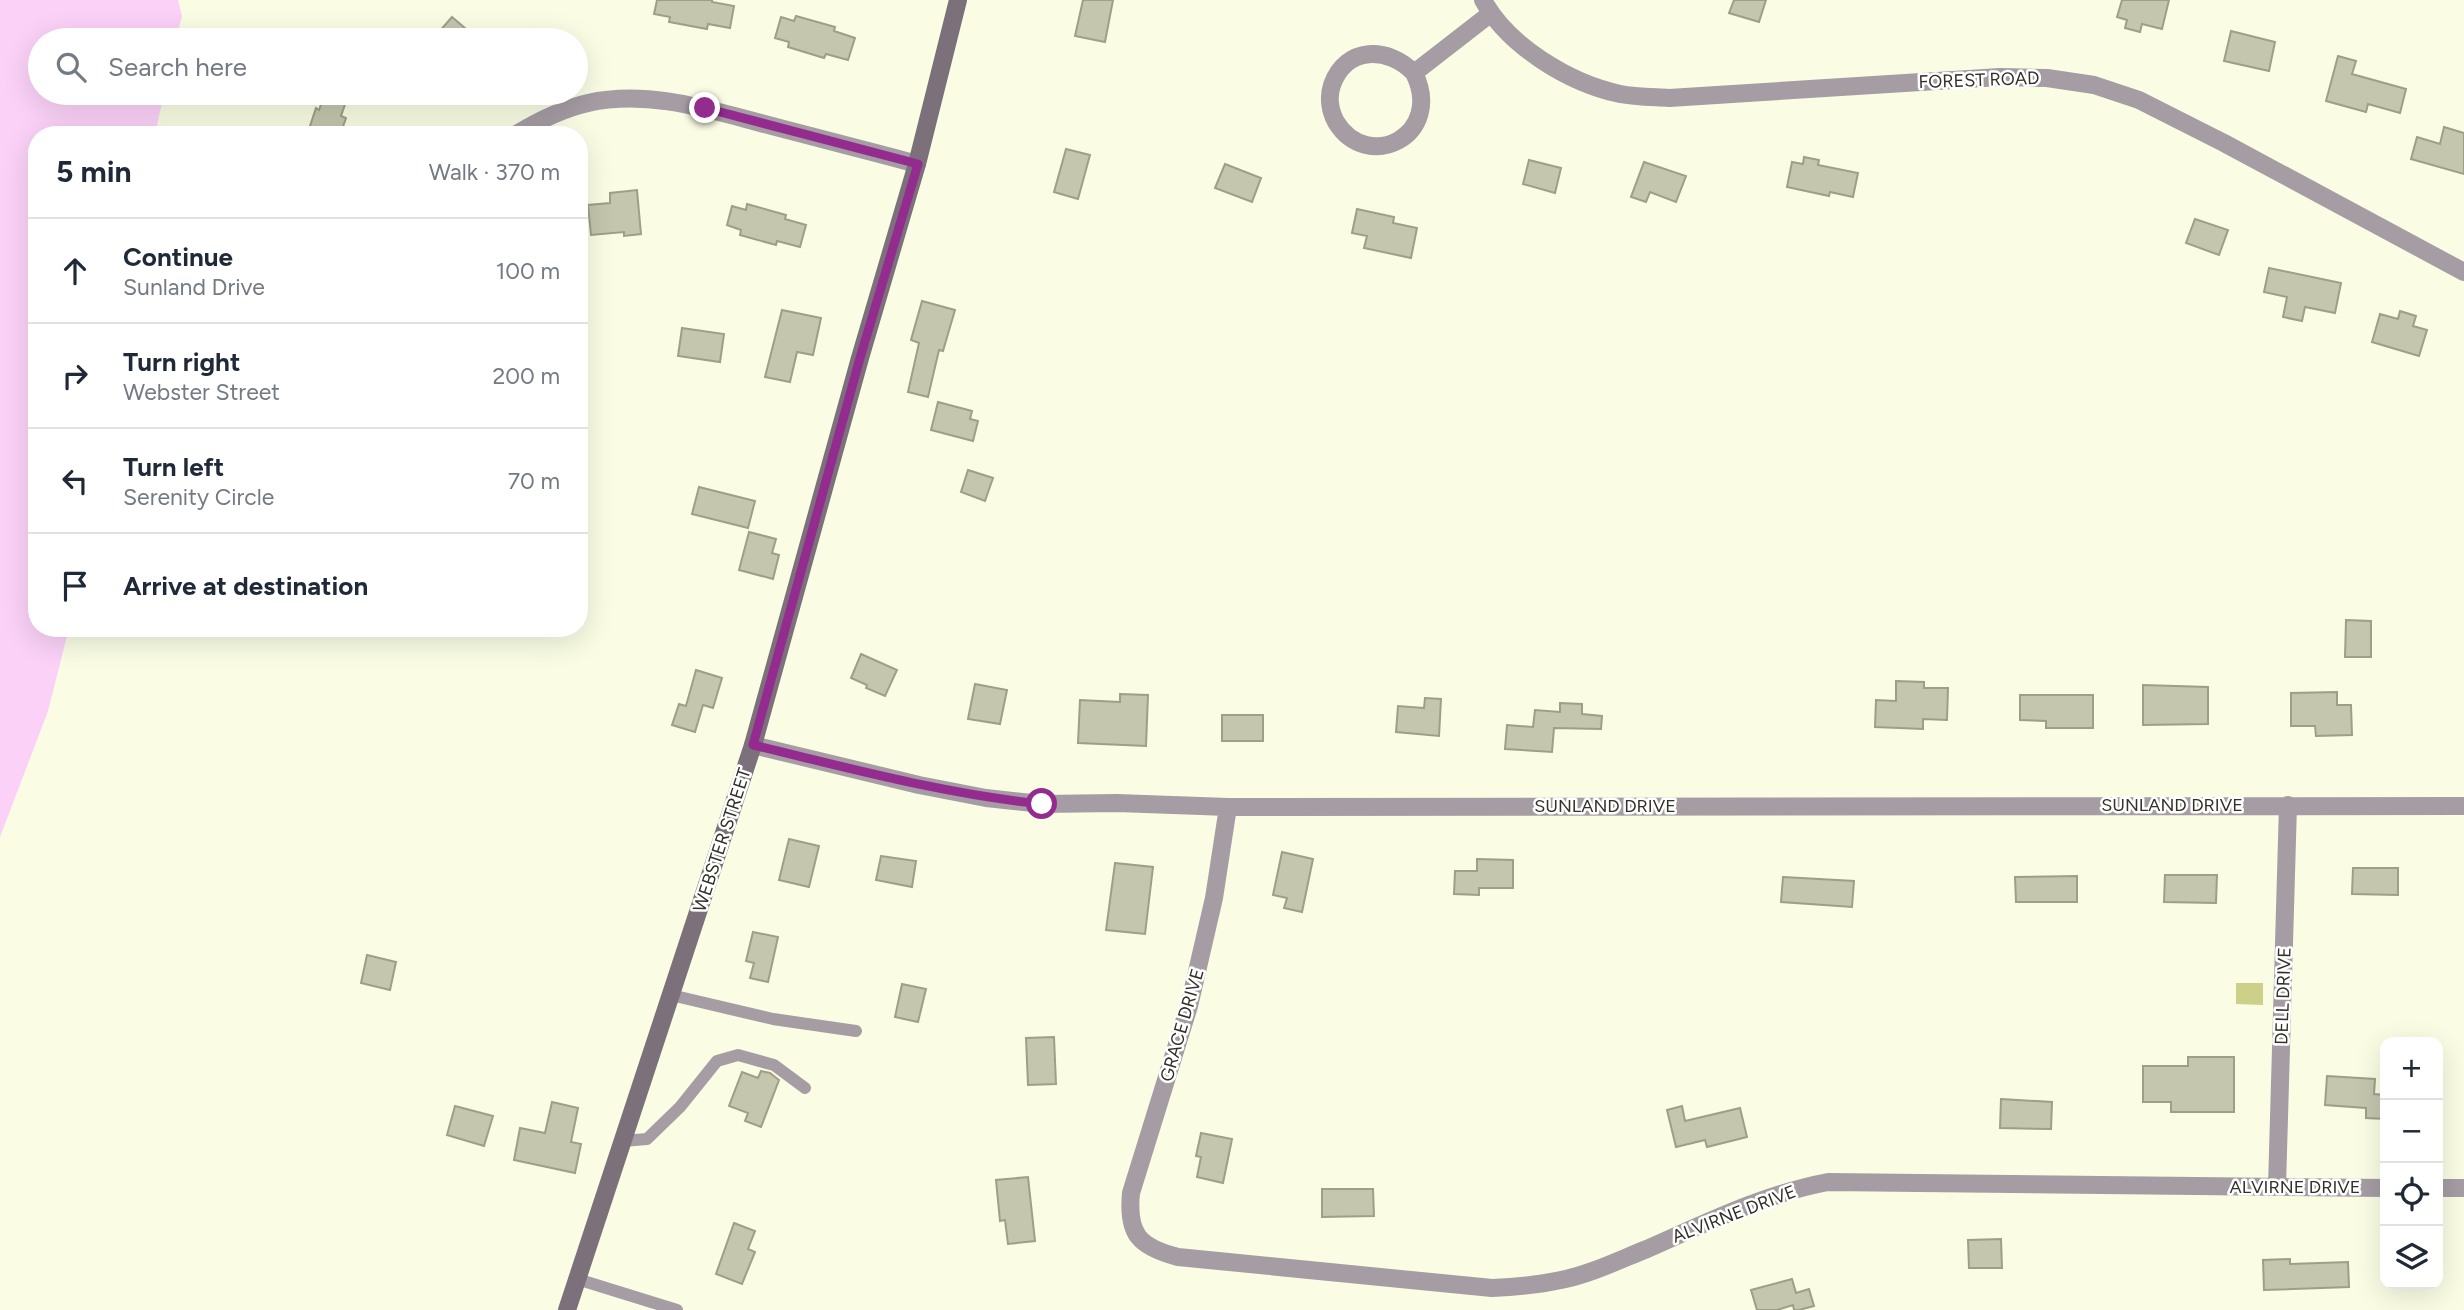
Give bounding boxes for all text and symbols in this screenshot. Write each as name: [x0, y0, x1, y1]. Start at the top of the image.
search box: [28, 28, 588, 105]
icon: search: [52, 48, 90, 86]
text: Search here: [108, 51, 247, 83]
street label: FOREST ROAD: [1918, 67, 2040, 93]
route end: [689, 92, 720, 123]
text: 5 min: [56, 153, 132, 190]
text: Walk · 370 m: [429, 158, 560, 186]
text: Continue: [123, 241, 233, 273]
icon: ahead: [56, 252, 94, 290]
text: 100 m: [496, 257, 560, 285]
text: Sunland Drive: [123, 273, 265, 301]
text: Turn right: [123, 346, 240, 378]
icon: right: [56, 357, 94, 395]
text: 200 m: [492, 362, 560, 390]
text: Webster Street: [123, 378, 280, 406]
text: Turn left: [123, 451, 224, 483]
icon: left: [56, 462, 94, 500]
text: 70 m: [508, 467, 560, 495]
text: Serenity Circle: [123, 483, 274, 511]
icon: arrive: [56, 567, 94, 605]
text: Arrive at destination: [123, 570, 368, 602]
street label: WEBSTER STREET: [688, 765, 756, 915]
route start: [1026, 788, 1057, 819]
street label: SUNLAND DRIVE: [2101, 794, 2243, 816]
street label: SUNLAND DRIVE: [1534, 795, 1676, 817]
street label: DELL DRIVE: [2270, 947, 2296, 1045]
street label: GRACE DRIVE: [1155, 966, 1209, 1084]
map controls: [2380, 1037, 2443, 1289]
button: +: [2380, 1037, 2443, 1100]
button: −: [2380, 1100, 2443, 1163]
button: locate: [2380, 1163, 2443, 1226]
street label: ALVIRNE DRIVE: [2230, 1176, 2360, 1198]
street label: ALVIRNE DRIVE: [1669, 1180, 1799, 1248]
button: layers: [2380, 1226, 2443, 1289]

